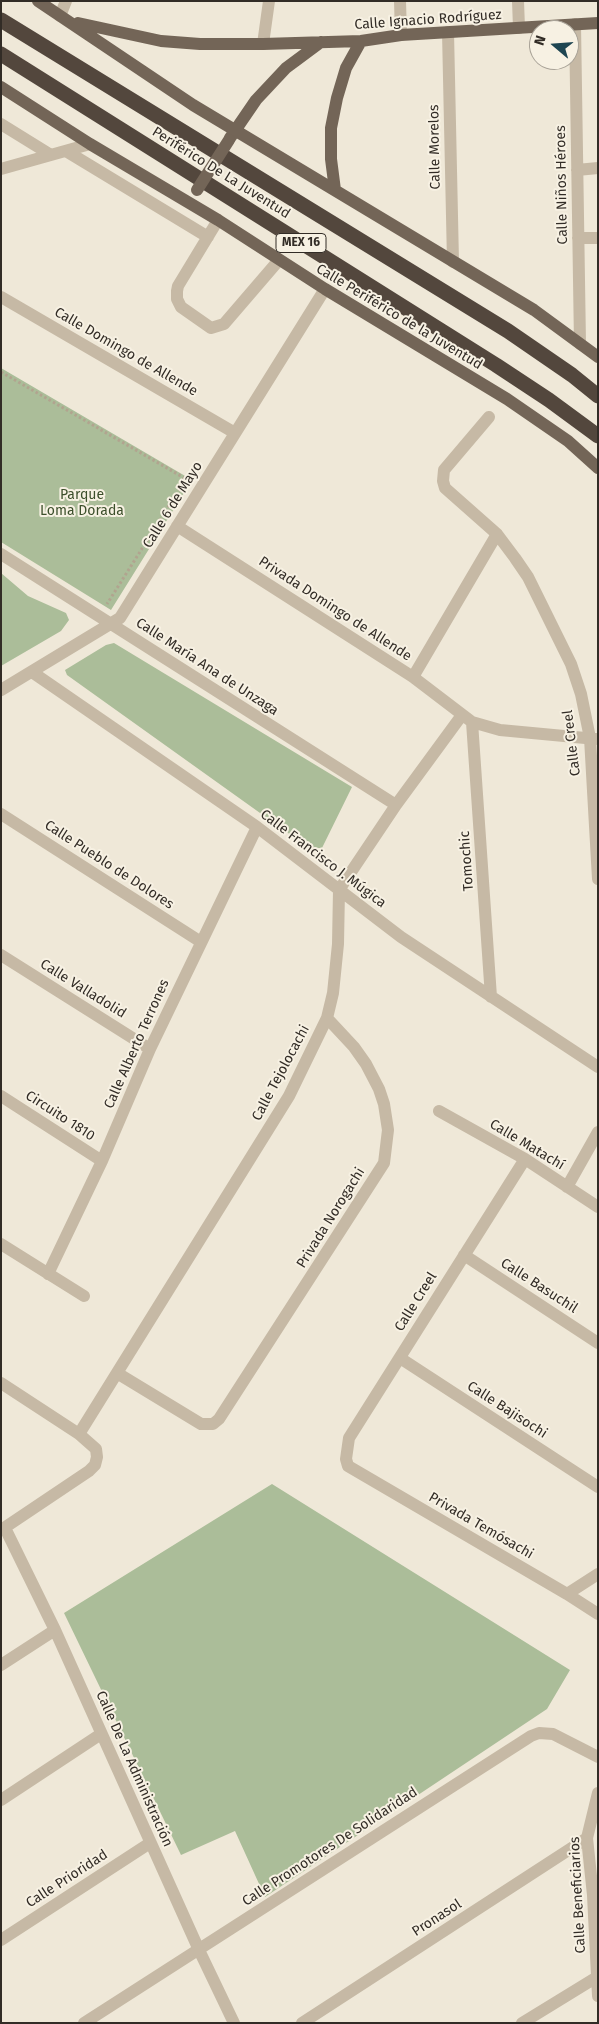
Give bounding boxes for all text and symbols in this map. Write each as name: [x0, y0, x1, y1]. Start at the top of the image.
street label: Calle Ignacio Rodríguez: [354, 6, 502, 34]
north arrow: [529, 20, 579, 70]
text: N: [531, 33, 550, 48]
street label: Calle Morelos: [426, 104, 444, 190]
street label: Periférico De La Juventud: [149, 124, 293, 222]
street label: Calle Niños Héroes: [553, 125, 571, 245]
road number: MEX 16: [276, 234, 326, 252]
street label: Calle Periférico de la Juventud: [313, 261, 485, 373]
street label: Calle Domingo de Allende: [51, 304, 201, 400]
street label: Calle 6 de Mayo: [140, 459, 206, 551]
park label: Parque Loma Dorada: [40, 487, 124, 520]
street label: Privada Domingo de Allende: [255, 553, 415, 665]
street label: Calle María Ana de Unzaga: [133, 615, 281, 719]
street label: Calle Creel: [560, 709, 584, 777]
street label: Calle Francisco J. Múgica: [257, 806, 389, 912]
street label: Calle Pueblo de Dolores: [41, 817, 177, 913]
street label: Tomochic: [457, 830, 477, 892]
street label: Calle Valladolid: [37, 956, 129, 1022]
street label: Calle Alberto Terrones: [101, 977, 173, 1111]
street label: Calle Tejolocachi: [249, 1022, 313, 1124]
street label: Circuito 1810: [22, 1087, 98, 1145]
street label: Calle Matachí: [486, 1116, 568, 1174]
street label: Privada Norogachi: [293, 1165, 369, 1271]
street label: Calle Basuchil: [497, 1255, 581, 1317]
street label: Calle Creel: [391, 1269, 441, 1335]
street label: Calle Bajisochi: [464, 1378, 550, 1442]
street label: Privada Temósachi: [426, 1489, 536, 1563]
street label: Calle De La Administración: [92, 1688, 176, 1850]
street label: Calle Promotores De Solidaridad: [239, 1784, 421, 1910]
street label: Calle Beneficiarios: [567, 1836, 589, 1954]
street label: Calle Prioridad: [23, 1846, 111, 1912]
street label: Pronasol: [409, 1896, 465, 1940]

